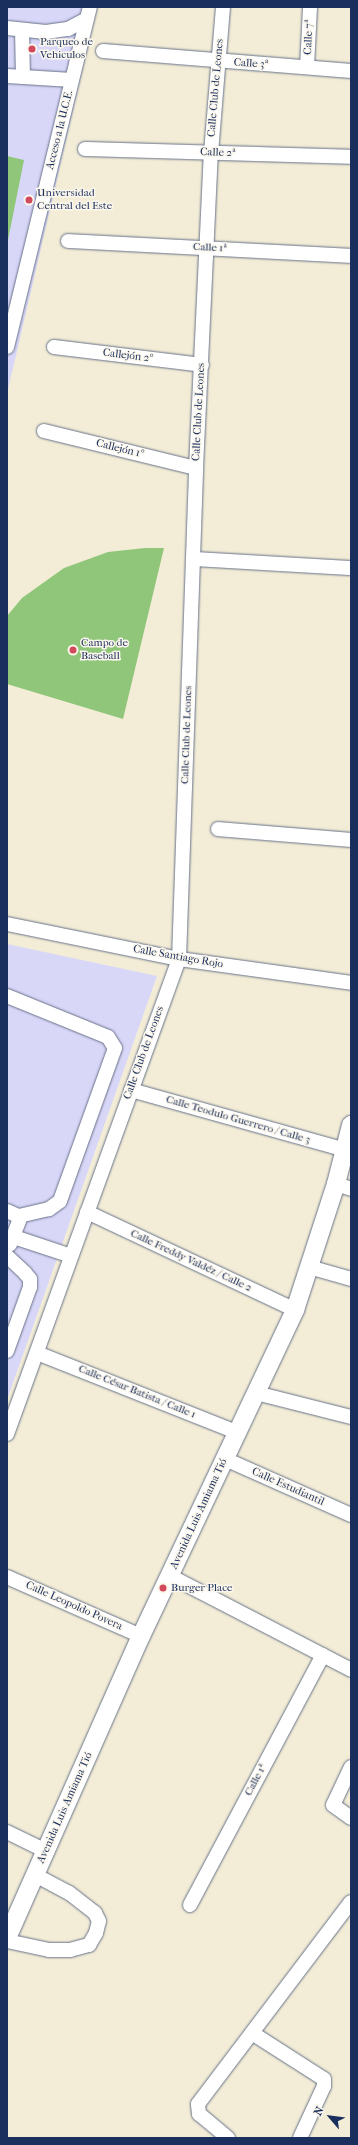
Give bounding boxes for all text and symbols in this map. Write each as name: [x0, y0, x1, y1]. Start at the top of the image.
street label: Calle 7ª: [302, 19, 316, 55]
place label: Parqueo de Vehiculos: [40, 36, 93, 62]
street label: Calle Club de Leones: [205, 39, 227, 137]
marker: Parqueo de Vehiculos: [27, 44, 37, 54]
street label: Calle 3ª: [233, 56, 269, 72]
street label: Acceso a la U.C.E.: [44, 89, 76, 171]
street label: Calle 2ª: [200, 146, 236, 160]
place label: Universidad Central del Este: [37, 187, 112, 213]
marker: Universidad Central del Este: [24, 195, 34, 205]
street label: Calle 1ª: [193, 241, 227, 255]
street label: Callejón 2º: [102, 346, 154, 366]
street label: Calle Club de Leones: [190, 363, 208, 461]
street label: Callejón 1º: [95, 437, 145, 461]
place label: Campo de Baseball: [81, 637, 128, 663]
marker: Campo de Baseball: [68, 645, 78, 655]
street label: Calle Club de Leones: [179, 686, 195, 784]
street label: Calle Santiago Rojo: [132, 943, 224, 971]
street label: Calle Club de Leones: [121, 1005, 167, 1101]
street label: Calle Teodulo Guerrero / Calle 3: [164, 1093, 312, 1147]
street label: Calle Freddy Valdéz / Calle 2: [128, 1227, 254, 1295]
street label: Calle César Batista / Calle 1: [76, 1362, 198, 1422]
street label: Avenida Luis Amiama Tió: [168, 1457, 230, 1571]
street label: Calle Estudiantil: [250, 1465, 326, 1509]
street label: Calle Leopoldo Povera: [24, 1579, 124, 1633]
place label: Burger Place: [171, 1581, 232, 1595]
marker: Burger Place: [158, 1583, 168, 1593]
street label: Avenida Luis Amiama Tió: [35, 1750, 95, 1866]
street label: Calle 1ª: [242, 1762, 270, 1798]
north arrow: [310, 2097, 350, 2137]
text: N: [311, 2104, 327, 2118]

